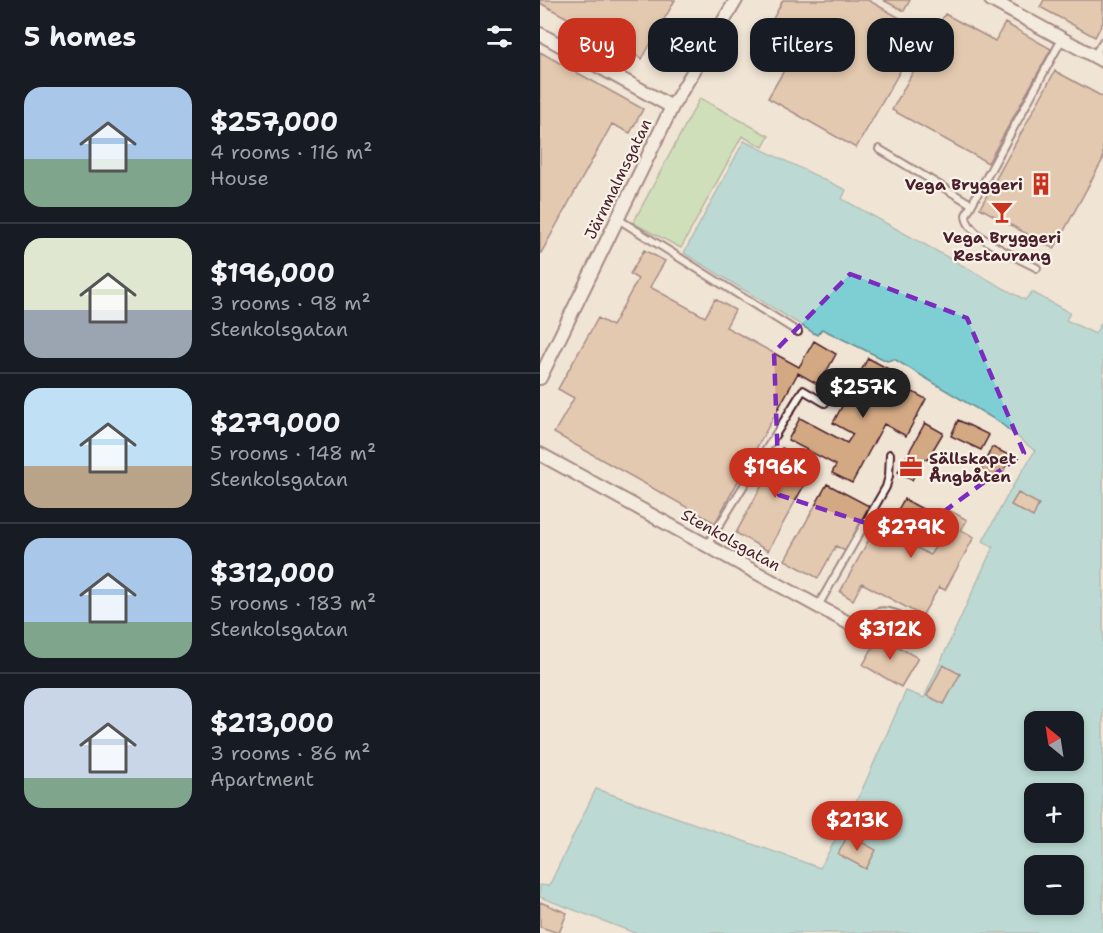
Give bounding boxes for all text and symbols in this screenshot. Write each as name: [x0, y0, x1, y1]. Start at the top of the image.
chip: Buy: [558, 18, 636, 72]
chip: Rent: [648, 18, 738, 72]
chip: Filters: [750, 18, 855, 72]
chip: New: [867, 18, 954, 72]
text: 5 homes: [24, 19, 136, 54]
icon: filters: [483, 20, 516, 53]
text: $257,000: [210, 104, 338, 139]
icon: home: [72, 111, 144, 183]
street label: Järnmalmsgatan: [580, 115, 656, 243]
text: 4 rooms · 116 m²: [210, 139, 372, 165]
text: House: [210, 165, 269, 191]
building icon: Vega Bryggeri: [1028, 171, 1054, 197]
place label: Vega Bryggeri: [905, 174, 1023, 195]
bar icon: Vega Bryggeri Restaurang: [989, 199, 1015, 225]
place label: Vega Bryggeri Restaurang: [943, 227, 1061, 266]
text: $196,000: [210, 255, 335, 290]
icon: home: [72, 262, 144, 334]
text: 3 rooms · 98 m²: [210, 290, 371, 316]
text: Stenkolsgatan: [210, 316, 348, 342]
pin: $257K: [821, 368, 905, 419]
text: $257K: [829, 374, 897, 400]
text: $279,000: [210, 405, 341, 440]
icon: home: [72, 412, 144, 484]
text: 5 rooms · 148 m²: [210, 440, 376, 466]
pin: $196K: [733, 448, 817, 499]
place label: Sällskapet Ångbåten: [929, 448, 1017, 487]
text: $196K: [743, 454, 807, 480]
office icon: Sällskapet Ångbåten: [898, 454, 924, 480]
text: Stenkolsgatan: [210, 466, 348, 492]
street label: Stenkolsgatan: [678, 504, 785, 576]
pin: $279K: [869, 508, 953, 559]
text: $279K: [877, 514, 945, 540]
text: $312,000: [210, 555, 335, 590]
icon: home: [72, 562, 144, 634]
text: 5 rooms · 183 m²: [210, 590, 376, 616]
pin: $312K: [848, 610, 932, 661]
text: Stenkolsgatan: [210, 616, 348, 642]
text: $312K: [859, 616, 921, 642]
text: $213,000: [210, 705, 334, 740]
north arrow: [1024, 711, 1084, 771]
map controls: [1024, 711, 1084, 915]
icon: home: [72, 712, 144, 784]
text: 3 rooms · 86 m²: [210, 740, 370, 766]
text: Apartment: [210, 766, 314, 792]
button: +: [1024, 783, 1084, 843]
pin: $213K: [815, 801, 899, 852]
text: $213K: [826, 807, 888, 833]
button: −: [1024, 855, 1084, 915]

